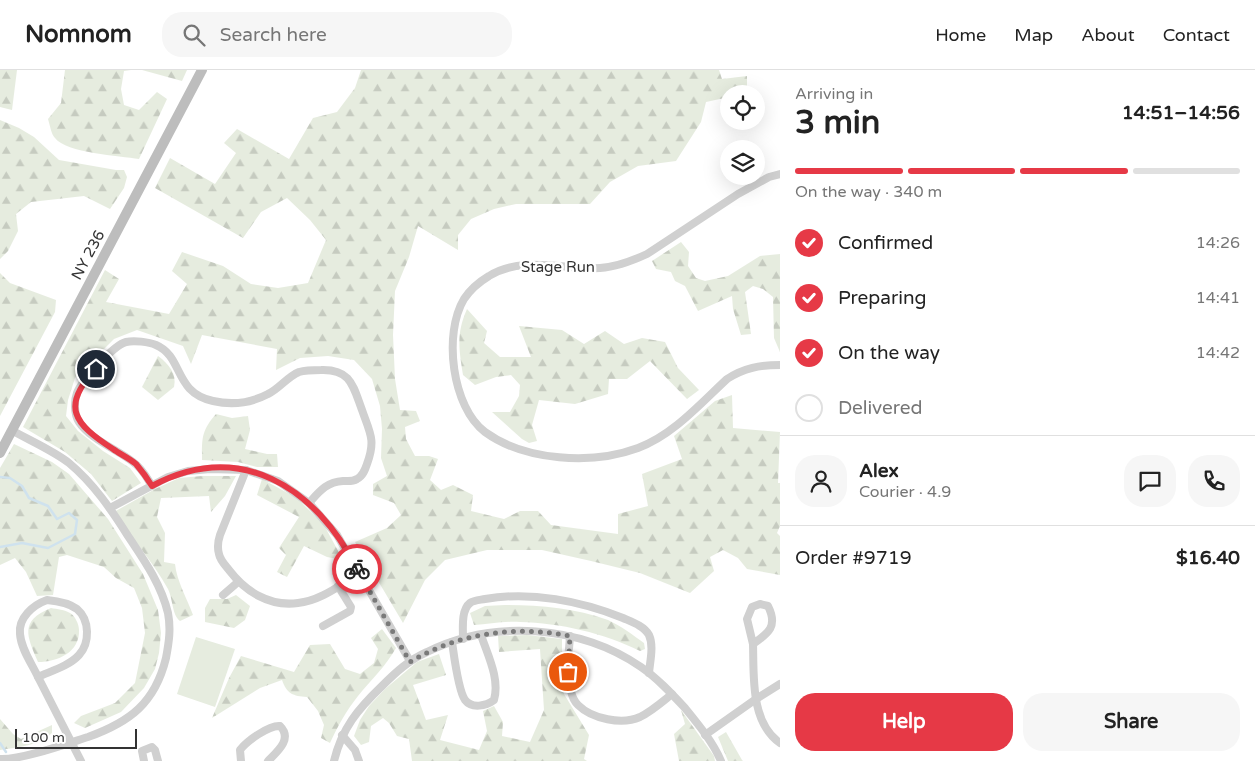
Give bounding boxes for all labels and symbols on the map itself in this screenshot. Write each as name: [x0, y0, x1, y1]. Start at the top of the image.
street label: NY 236: [67, 227, 109, 283]
street label: Stage Run: [521, 258, 595, 276]
pin: [75, 348, 117, 390]
courier: [332, 544, 382, 594]
pin: [547, 651, 589, 693]
scale bar: [15, 726, 138, 749]

